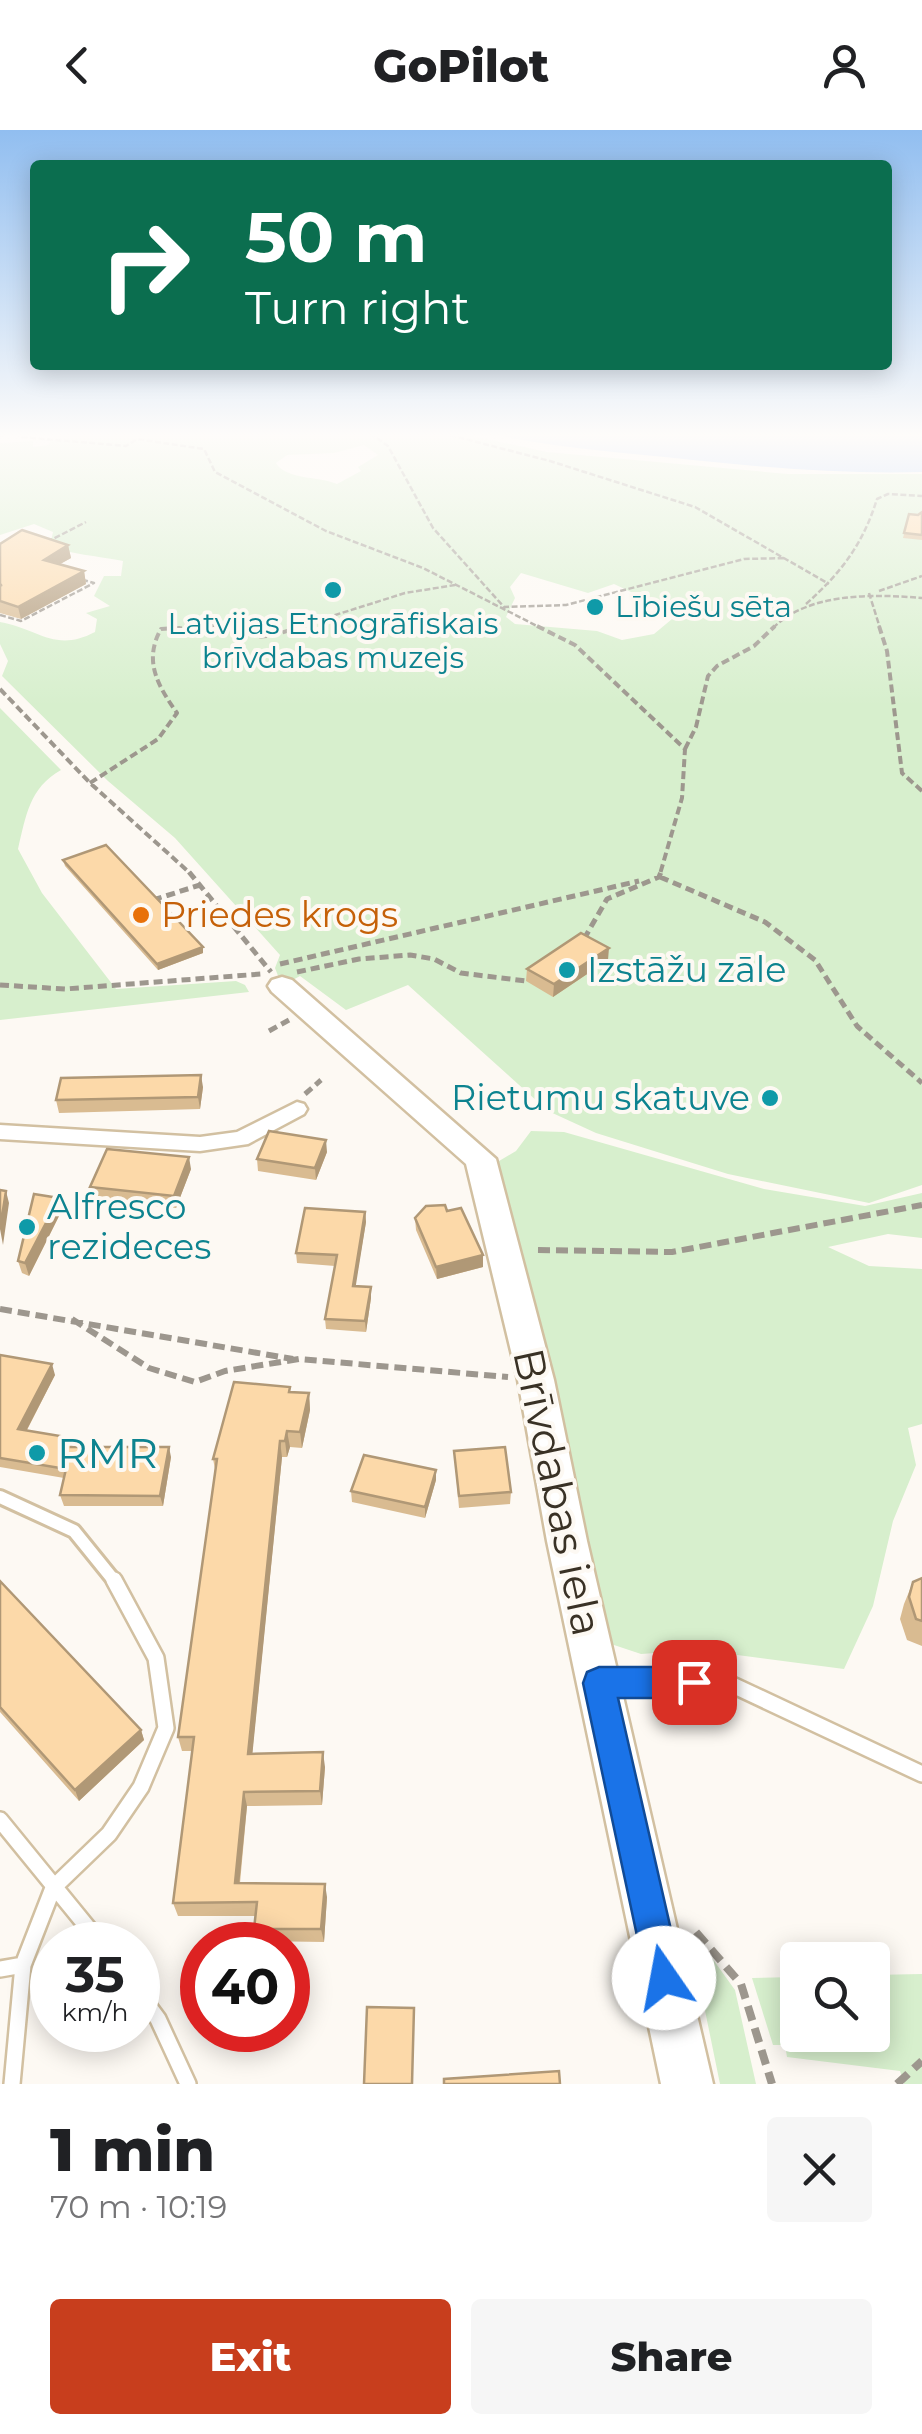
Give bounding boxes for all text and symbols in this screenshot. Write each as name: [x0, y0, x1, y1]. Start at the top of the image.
icon: back: [50, 38, 105, 93]
text: GoPilot: [373, 38, 549, 93]
icon: person: [817, 38, 872, 93]
text: 50 m: [245, 194, 427, 280]
icon: right: [80, 200, 210, 330]
text: Turn right: [245, 280, 470, 335]
marker: Latvijas Etnogrāfiskais brīvdabas muzejs: [322, 579, 344, 601]
place label: Lībiešu sēta: [615, 588, 792, 625]
marker: Lībiešu sēta: [584, 596, 606, 618]
place label: Latvijas Etnogrāfiskais brīvdabas muzejs: [168, 605, 498, 676]
place label: Priedes krogs: [161, 893, 398, 936]
marker: Priedes krogs: [130, 904, 152, 926]
place label: Izstāžu zāle: [587, 948, 786, 991]
marker: Izstāžu zāle: [556, 959, 578, 981]
place label: Rietumu skatuve: [451, 1076, 750, 1119]
marker: Rietumu skatuve: [759, 1087, 781, 1109]
place label: Alfresco rezideces: [47, 1185, 211, 1268]
marker: Alfresco rezideces: [16, 1216, 38, 1238]
street label: Brīvdabas iela: [502, 1344, 614, 1640]
place label: RMR: [57, 1427, 158, 1479]
marker: RMR: [26, 1442, 48, 1464]
pin: [652, 1640, 737, 1725]
icon: arrive: [667, 1655, 722, 1710]
speed limit sign: 40: [180, 1922, 310, 2052]
position arrow: [612, 1926, 716, 2030]
map controls: [780, 1942, 890, 2052]
button: search: [780, 1942, 890, 2052]
text: 35: [66, 1944, 124, 2005]
text: km/h: [62, 1997, 128, 2027]
text: 1 min: [50, 2113, 215, 2186]
button: close: [767, 2117, 872, 2222]
text: 70 m · 10:19: [50, 2187, 227, 2226]
button: Exit: [50, 2299, 451, 2414]
button: Share: [471, 2299, 872, 2414]

